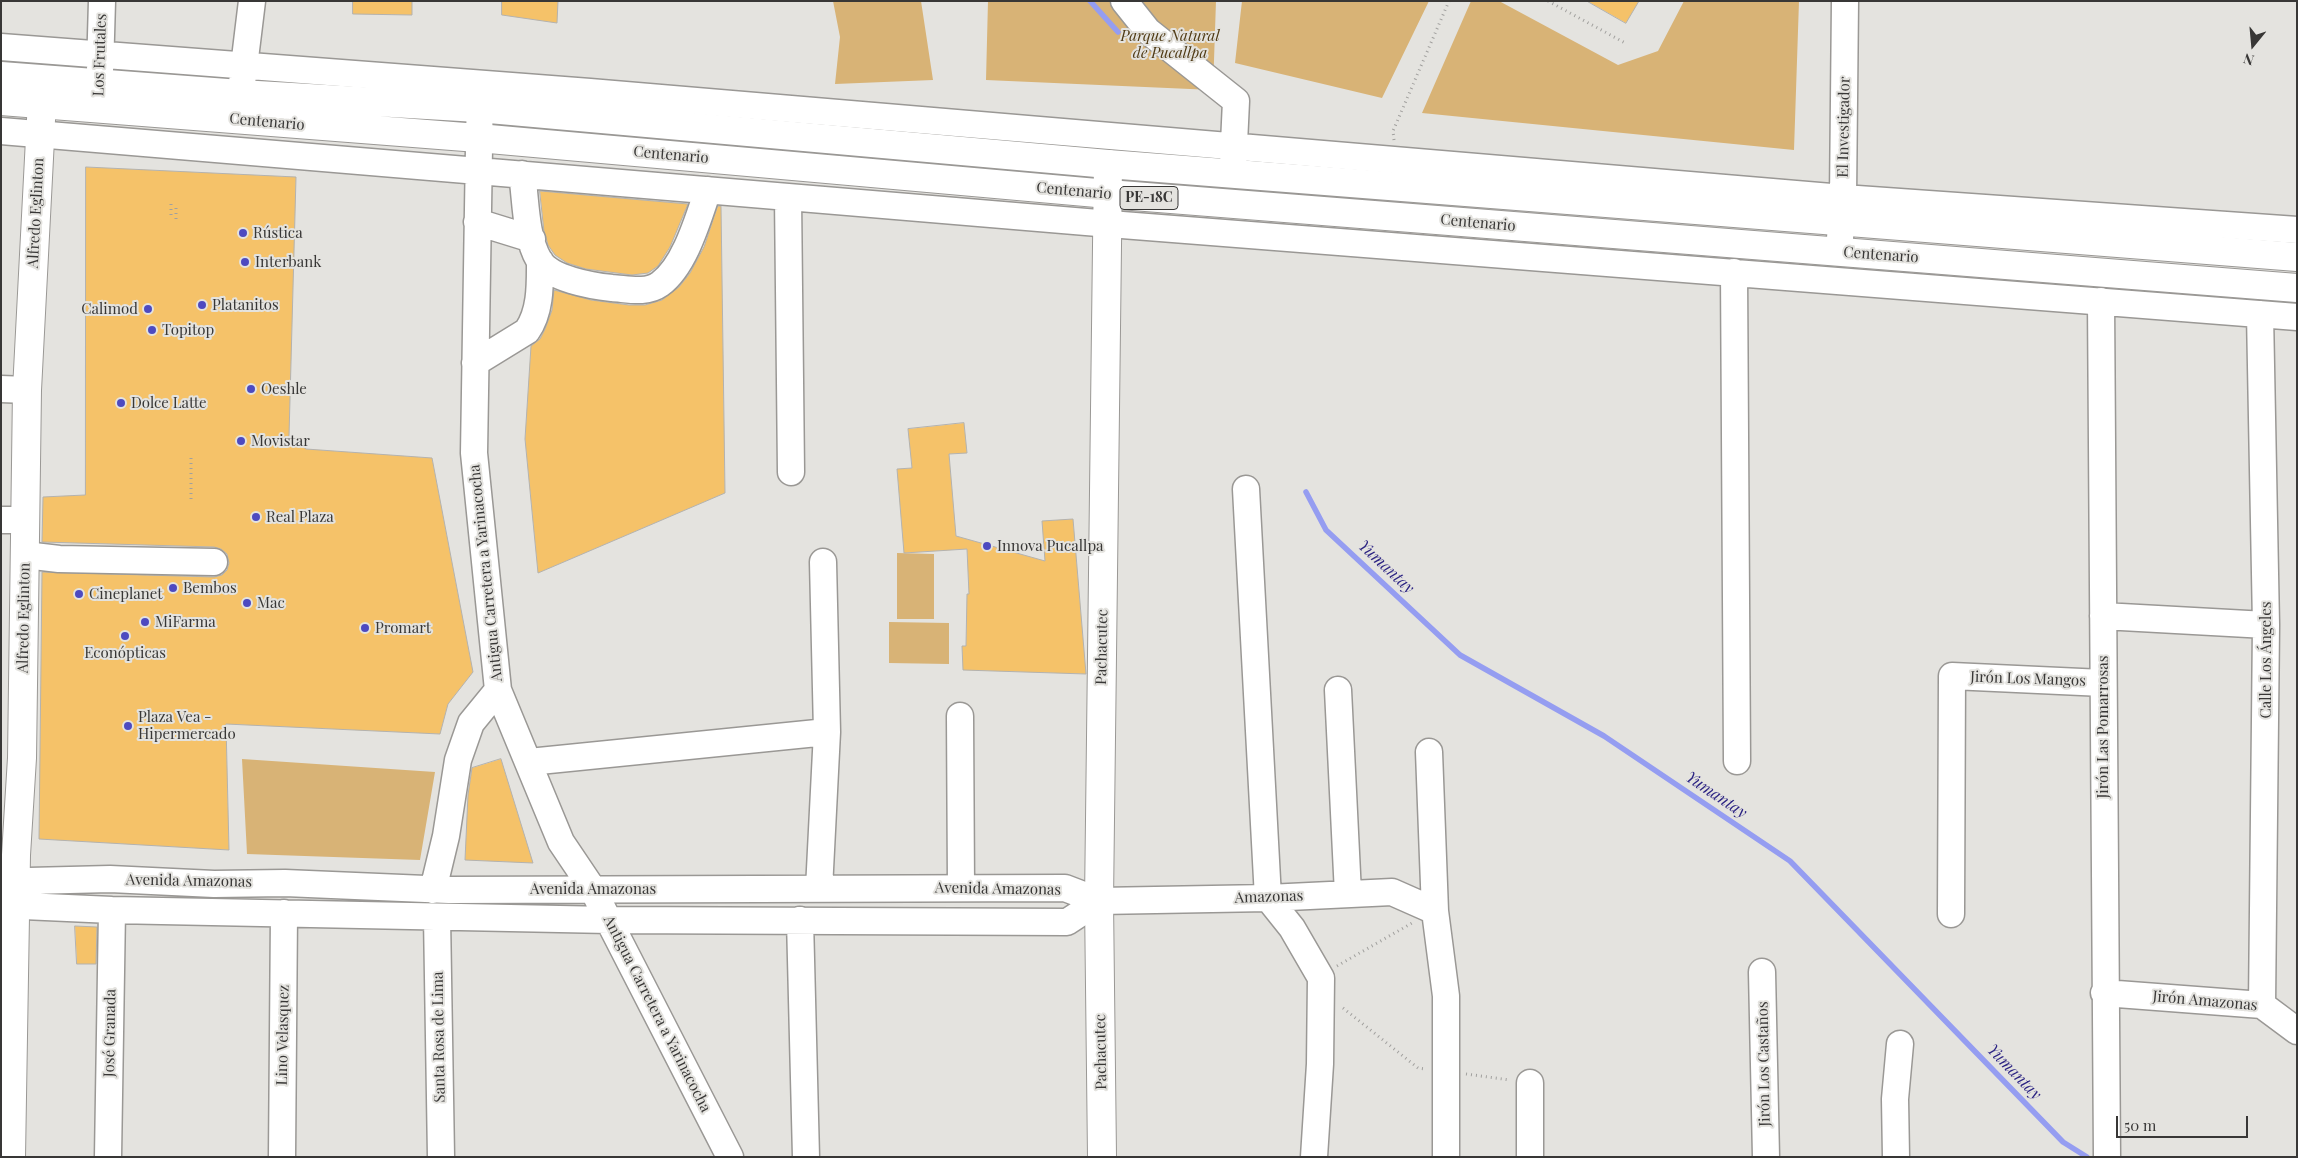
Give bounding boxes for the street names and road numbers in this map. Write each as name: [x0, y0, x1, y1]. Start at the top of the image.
street label: Los Frutales: [90, 13, 110, 97]
street label: El Investigador: [1834, 76, 1854, 178]
street label: Centenario: [229, 110, 305, 134]
street label: Centenario: [633, 143, 709, 167]
street label: Alfredo Eglinton: [24, 157, 48, 269]
street label: Centenario: [1036, 179, 1112, 203]
road number: PE-18C: [1120, 187, 1178, 210]
street label: Centenario: [1440, 211, 1516, 235]
street label: Centenario: [1843, 243, 1919, 267]
street label: Antigua Carretera a Yarinacocha: [466, 463, 506, 683]
street label: Alfredo Eglinton: [14, 563, 34, 673]
street label: Calle Los Ángeles: [2257, 601, 2275, 719]
street label: Pachacutec: [1092, 609, 1112, 685]
street label: Jirón Las Pomarrosas: [2094, 656, 2112, 798]
street label: Jirón Los Mangos: [1970, 668, 2086, 690]
street label: Avenida Amazonas: [126, 871, 252, 891]
street label: Avenida Amazonas: [935, 879, 1061, 899]
street label: Avenida Amazonas: [530, 880, 656, 898]
street label: Amazonas: [1234, 887, 1304, 907]
street label: Antigua Carretera a Yarinacocha: [599, 913, 715, 1115]
street label: Santa Rosa de Lima: [429, 971, 449, 1103]
street label: Lino Velasquez: [273, 985, 293, 1085]
street label: Jirón Amazonas: [2152, 987, 2258, 1015]
street label: José Granada: [100, 989, 120, 1077]
street label: Jirón Los Castaños: [1754, 1001, 1774, 1127]
street label: Pachacutec: [1091, 1014, 1111, 1090]

